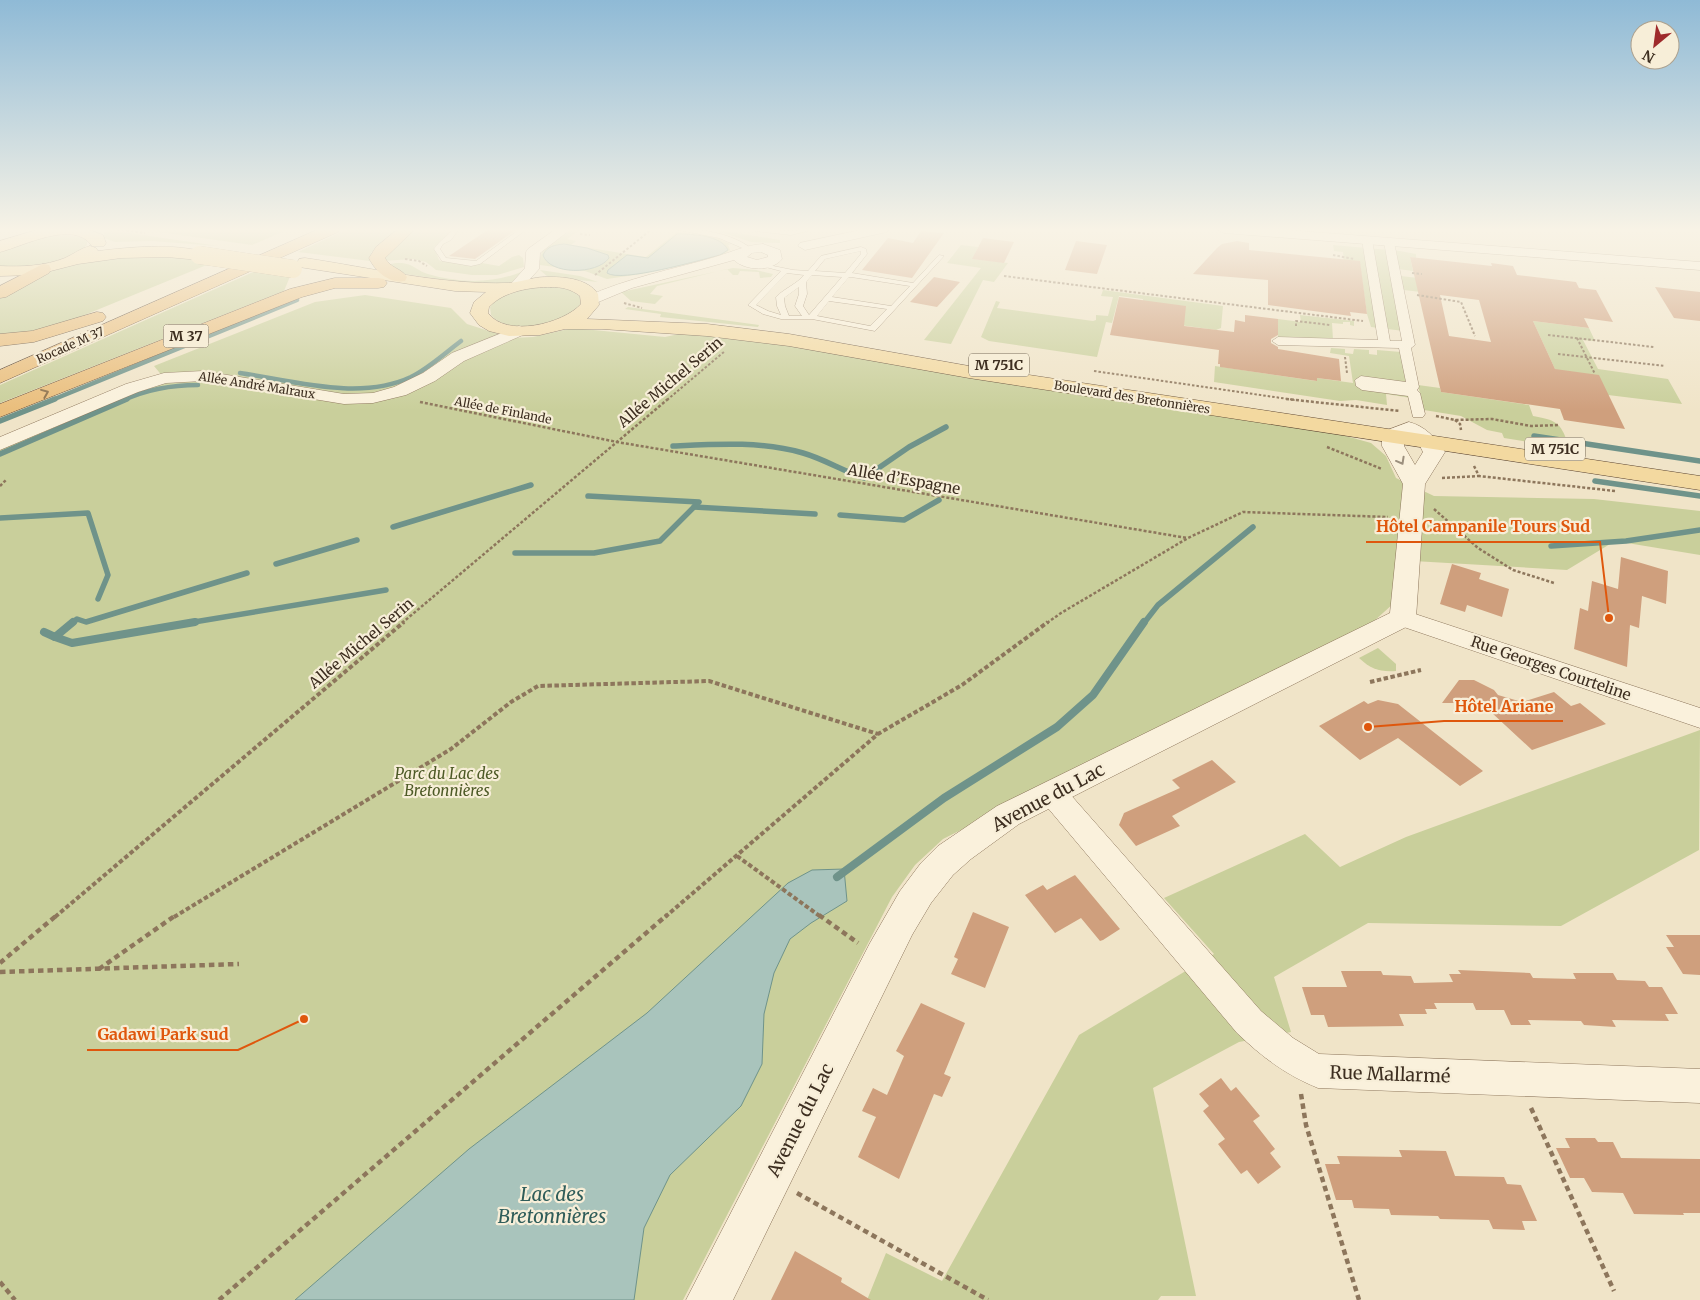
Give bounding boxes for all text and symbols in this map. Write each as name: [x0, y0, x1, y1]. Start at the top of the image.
north arrow: [1630, 20, 1680, 70]
text: N: [1639, 46, 1658, 67]
street label: Rocade M 37: [34, 323, 106, 367]
road number: M 37: [164, 324, 208, 348]
street label: Allée Michel Serin: [613, 333, 726, 432]
road number: M 751C: [969, 354, 1029, 376]
street label: Allée André Malraux: [197, 368, 317, 402]
street label: Boulevard des Bretonnières: [1053, 377, 1211, 417]
one-way arrow: [40, 389, 49, 399]
street label: Allée de Finlande: [452, 393, 553, 427]
road number: M 751C: [1525, 438, 1585, 460]
one-way arrow: [1395, 455, 1405, 464]
street label: Allée d’Espagne: [845, 460, 962, 498]
callout: Hôtel Campanile Tours Sud: [1366, 511, 1600, 542]
text: Hôtel Campanile Tours Sud: [1376, 516, 1590, 536]
street label: Allée Michel Serin: [304, 594, 417, 693]
street label: Rue Georges Courteline: [1468, 632, 1634, 704]
callout: Hôtel Ariane: [1444, 690, 1563, 721]
text: Hôtel Ariane: [1455, 696, 1554, 716]
street label: Avenue du Lac: [987, 758, 1108, 837]
park label: Parc du Lac des Bretonnières: [395, 764, 499, 800]
callout: Gadawi Park sud: [87, 1019, 238, 1050]
text: Gadawi Park sud: [97, 1024, 229, 1044]
street label: Avenue du Lac: [761, 1059, 838, 1182]
street label: Rue Mallarmé: [1329, 1060, 1451, 1088]
water label: Lac des Bretonnières: [498, 1182, 606, 1228]

